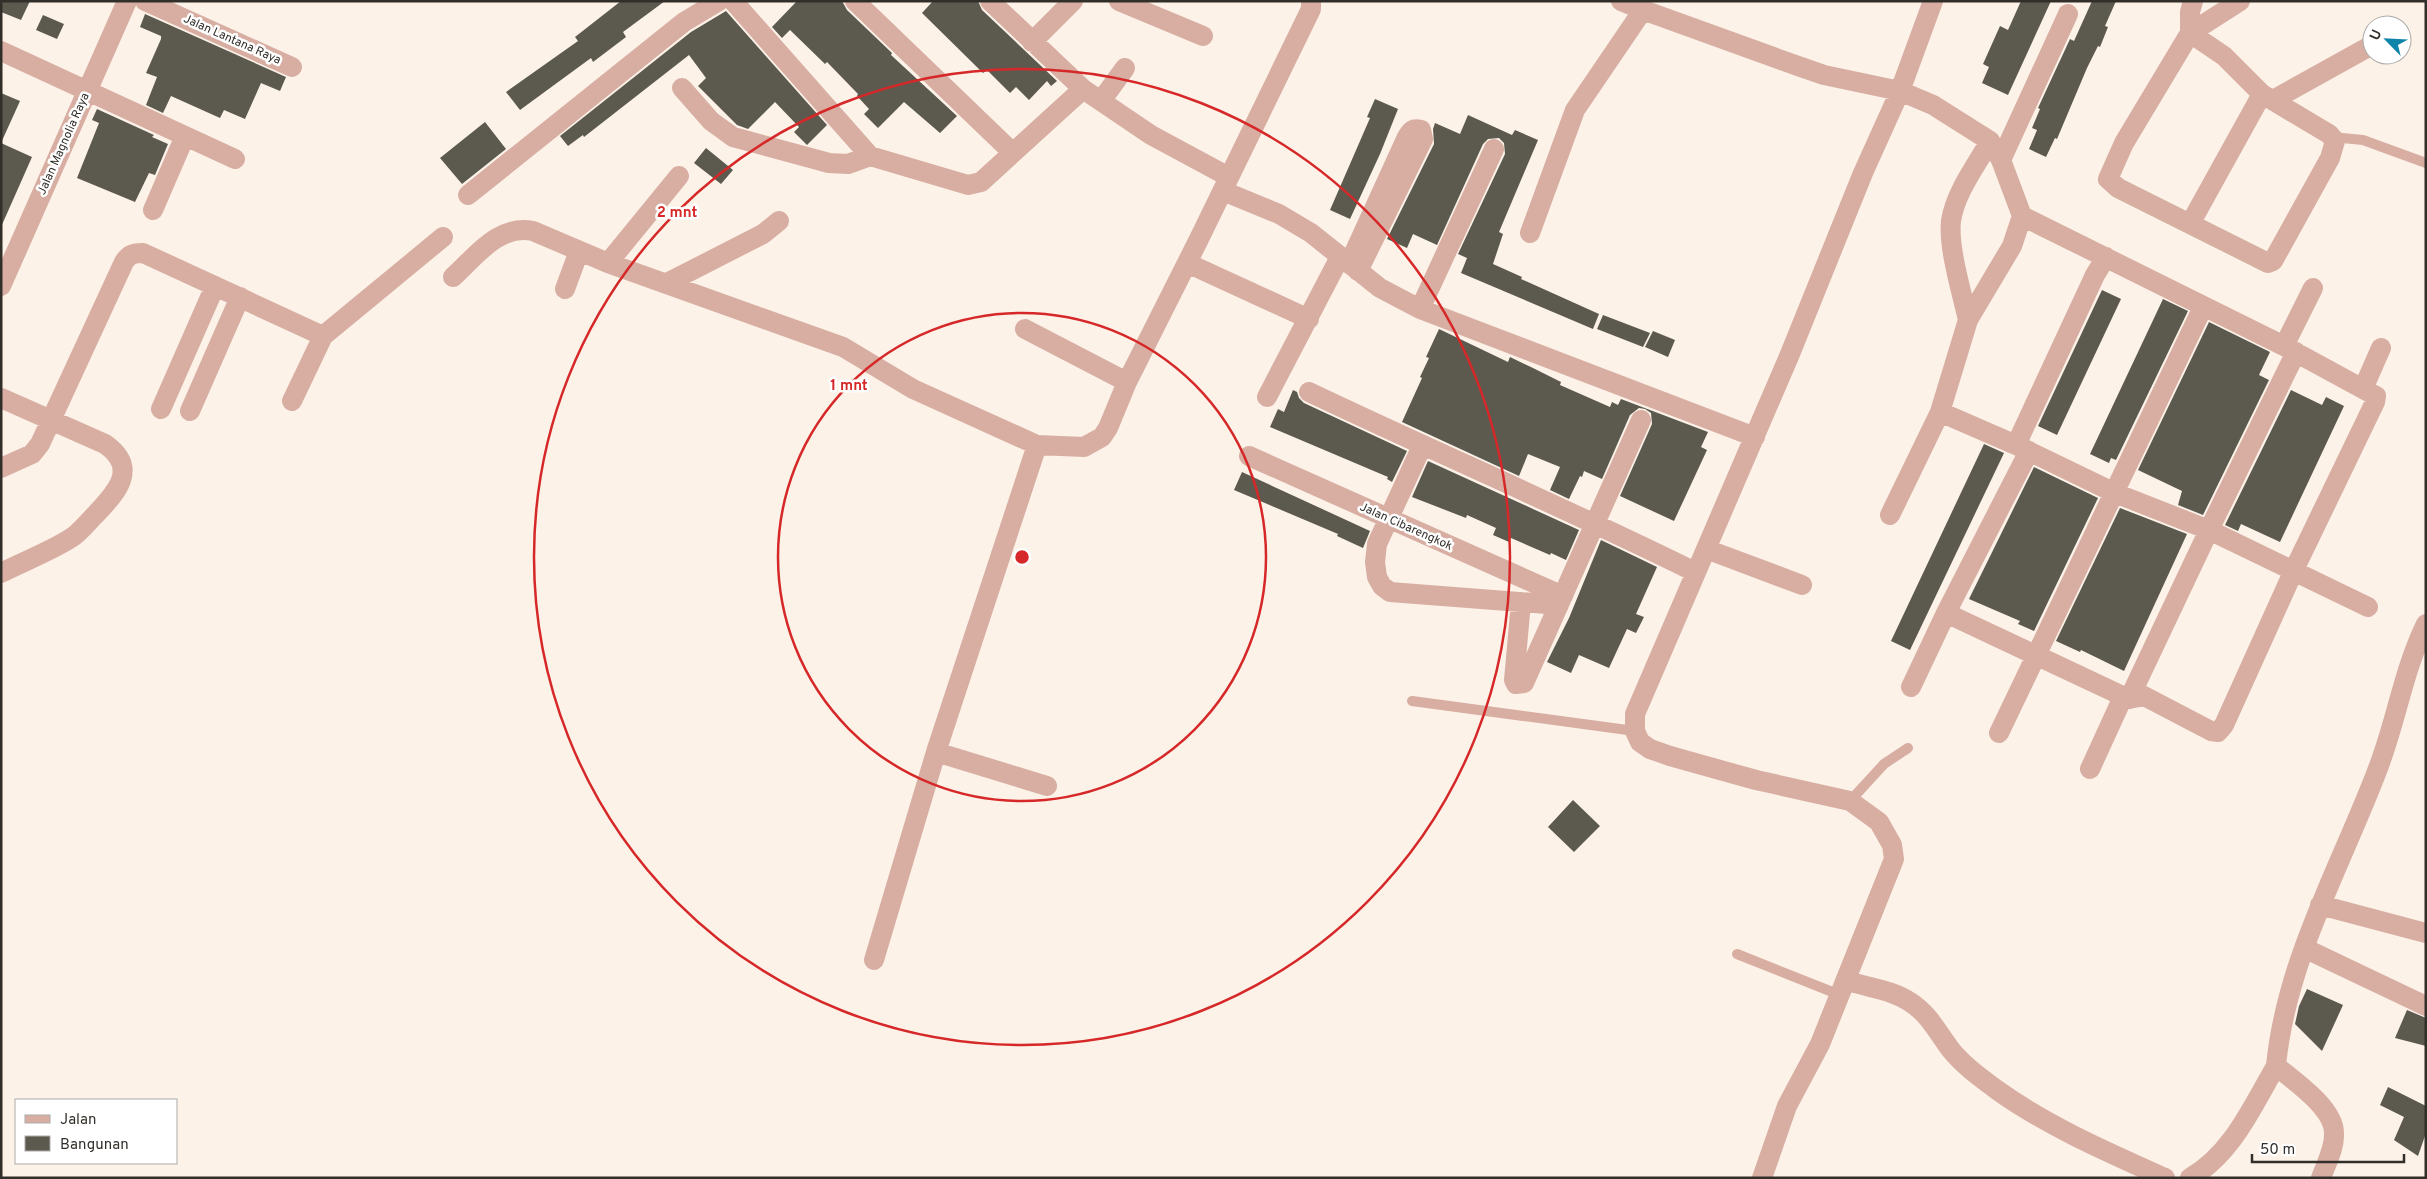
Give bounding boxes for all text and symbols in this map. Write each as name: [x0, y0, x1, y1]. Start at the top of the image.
street label: Jalan Lantana Raya: [181, 11, 283, 69]
north arrow: [2362, 15, 2412, 65]
text: U: [2367, 27, 2386, 43]
street label: Jalan Magnolia Raya: [34, 90, 94, 198]
text: 2 mnt: [657, 204, 697, 223]
text: 1 mnt: [830, 377, 868, 396]
street label: Jalan Cibarengkok: [1357, 499, 1455, 555]
centre of rings: [1013, 548, 1031, 566]
legend: [15, 1099, 178, 1164]
text: Jalan: [60, 1111, 97, 1130]
scale bar: [2252, 1132, 2404, 1164]
text: Bangunan: [60, 1136, 129, 1155]
text: 50 m: [2260, 1141, 2295, 1160]

